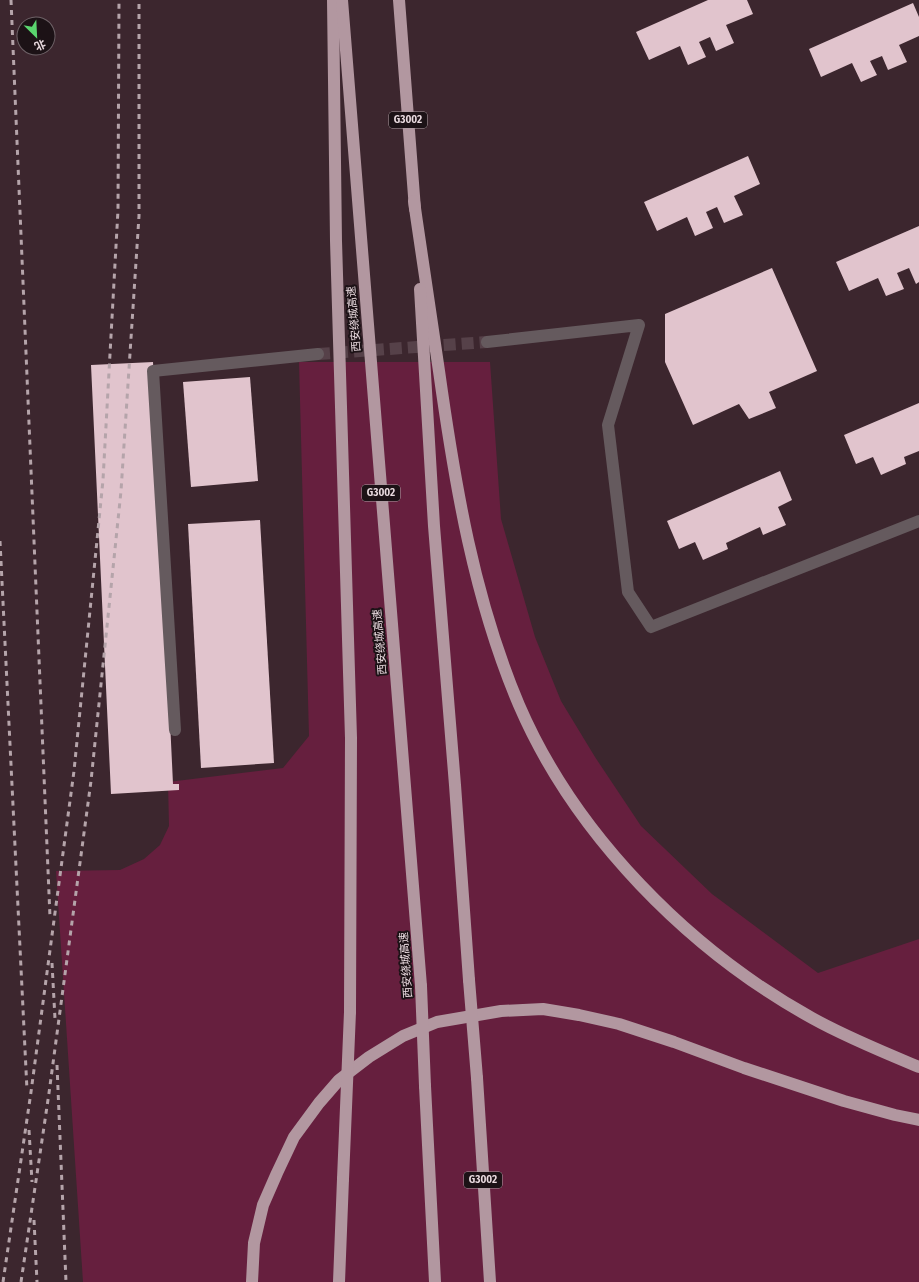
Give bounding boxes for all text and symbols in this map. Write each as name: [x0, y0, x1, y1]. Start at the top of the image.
north arrow: [16, 16, 56, 56]
text: 北: [32, 37, 48, 53]
road number: G3002: [389, 112, 427, 128]
street label: 西安绕城高速: [345, 286, 363, 352]
road number: G3002: [362, 485, 400, 501]
street label: 西安绕城高速: [371, 609, 389, 675]
street label: 西安绕城高速: [397, 932, 415, 998]
road number: G3002: [464, 1172, 502, 1188]

